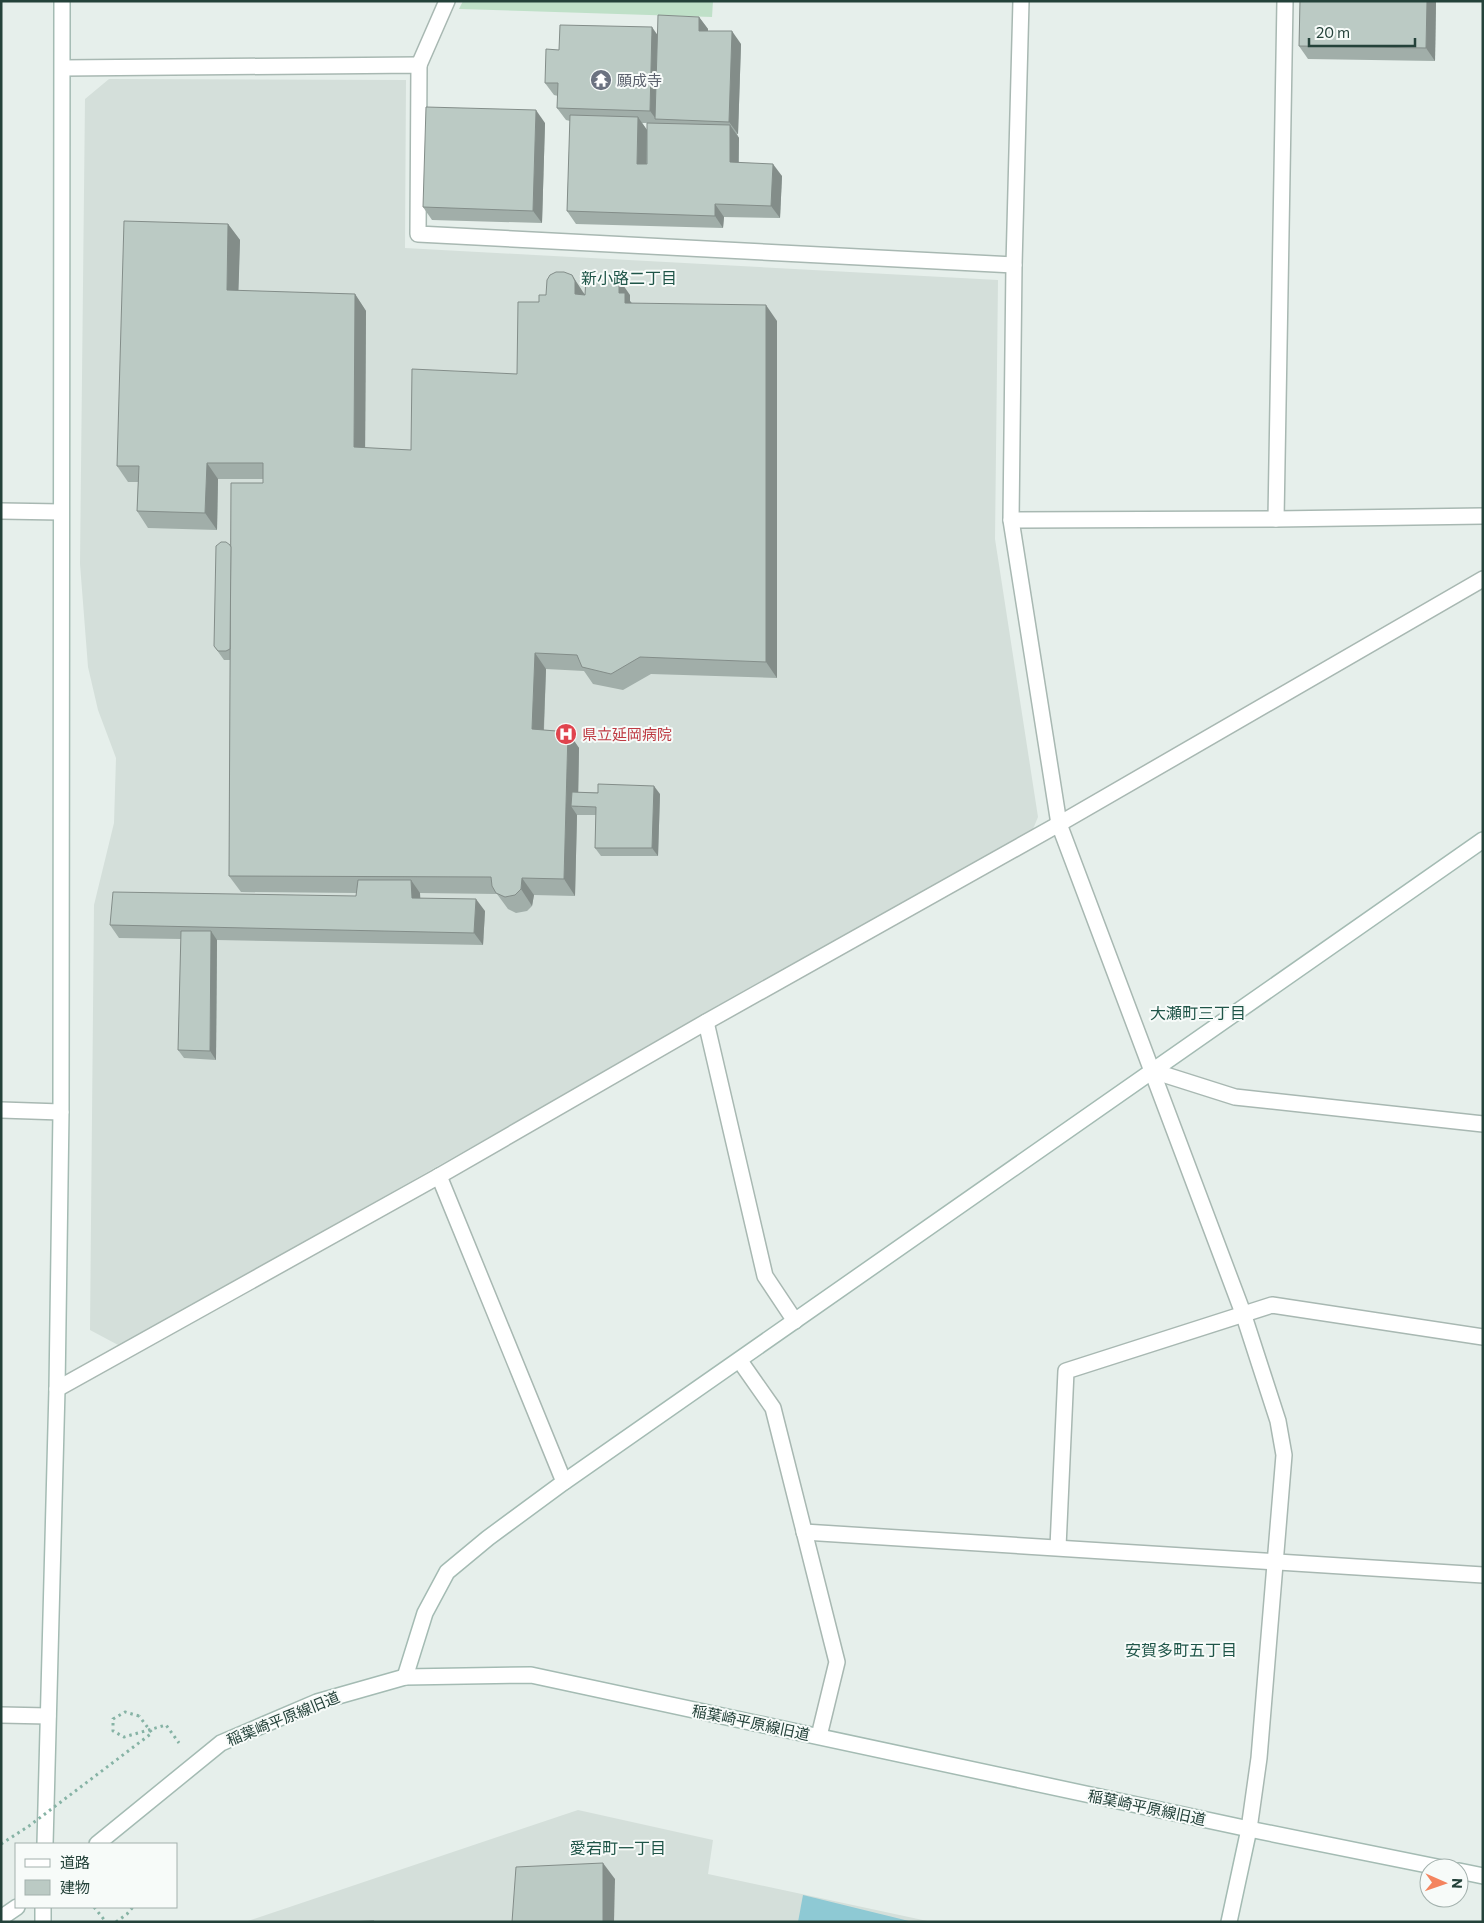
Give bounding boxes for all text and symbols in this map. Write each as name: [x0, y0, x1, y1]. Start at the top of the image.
scale bar: [1309, 15, 1415, 47]
text: 20 m: [1316, 23, 1350, 41]
temple icon: 願成寺: [589, 68, 613, 92]
place label: 願成寺: [617, 71, 662, 89]
district label: 新小路二丁目: [581, 268, 677, 287]
hospital icon: 県立延岡病院: [554, 722, 578, 746]
place label: 県立延岡病院: [582, 725, 672, 743]
district label: 大瀬町三丁目: [1150, 1003, 1246, 1022]
district label: 安賀多町五丁目: [1125, 1640, 1237, 1659]
street label: 稲葉崎平原線旧道: [224, 1687, 342, 1749]
street label: 稲葉崎平原線旧道: [690, 1701, 812, 1743]
street label: 稲葉崎平原線旧道: [1086, 1786, 1208, 1828]
district label: 愛宕町一丁目: [570, 1838, 666, 1857]
legend: [15, 1843, 178, 1908]
text: 道路: [60, 1853, 90, 1871]
north arrow: [1419, 1858, 1469, 1908]
text: 建物: [60, 1878, 90, 1896]
text: N: [1449, 1878, 1466, 1889]

